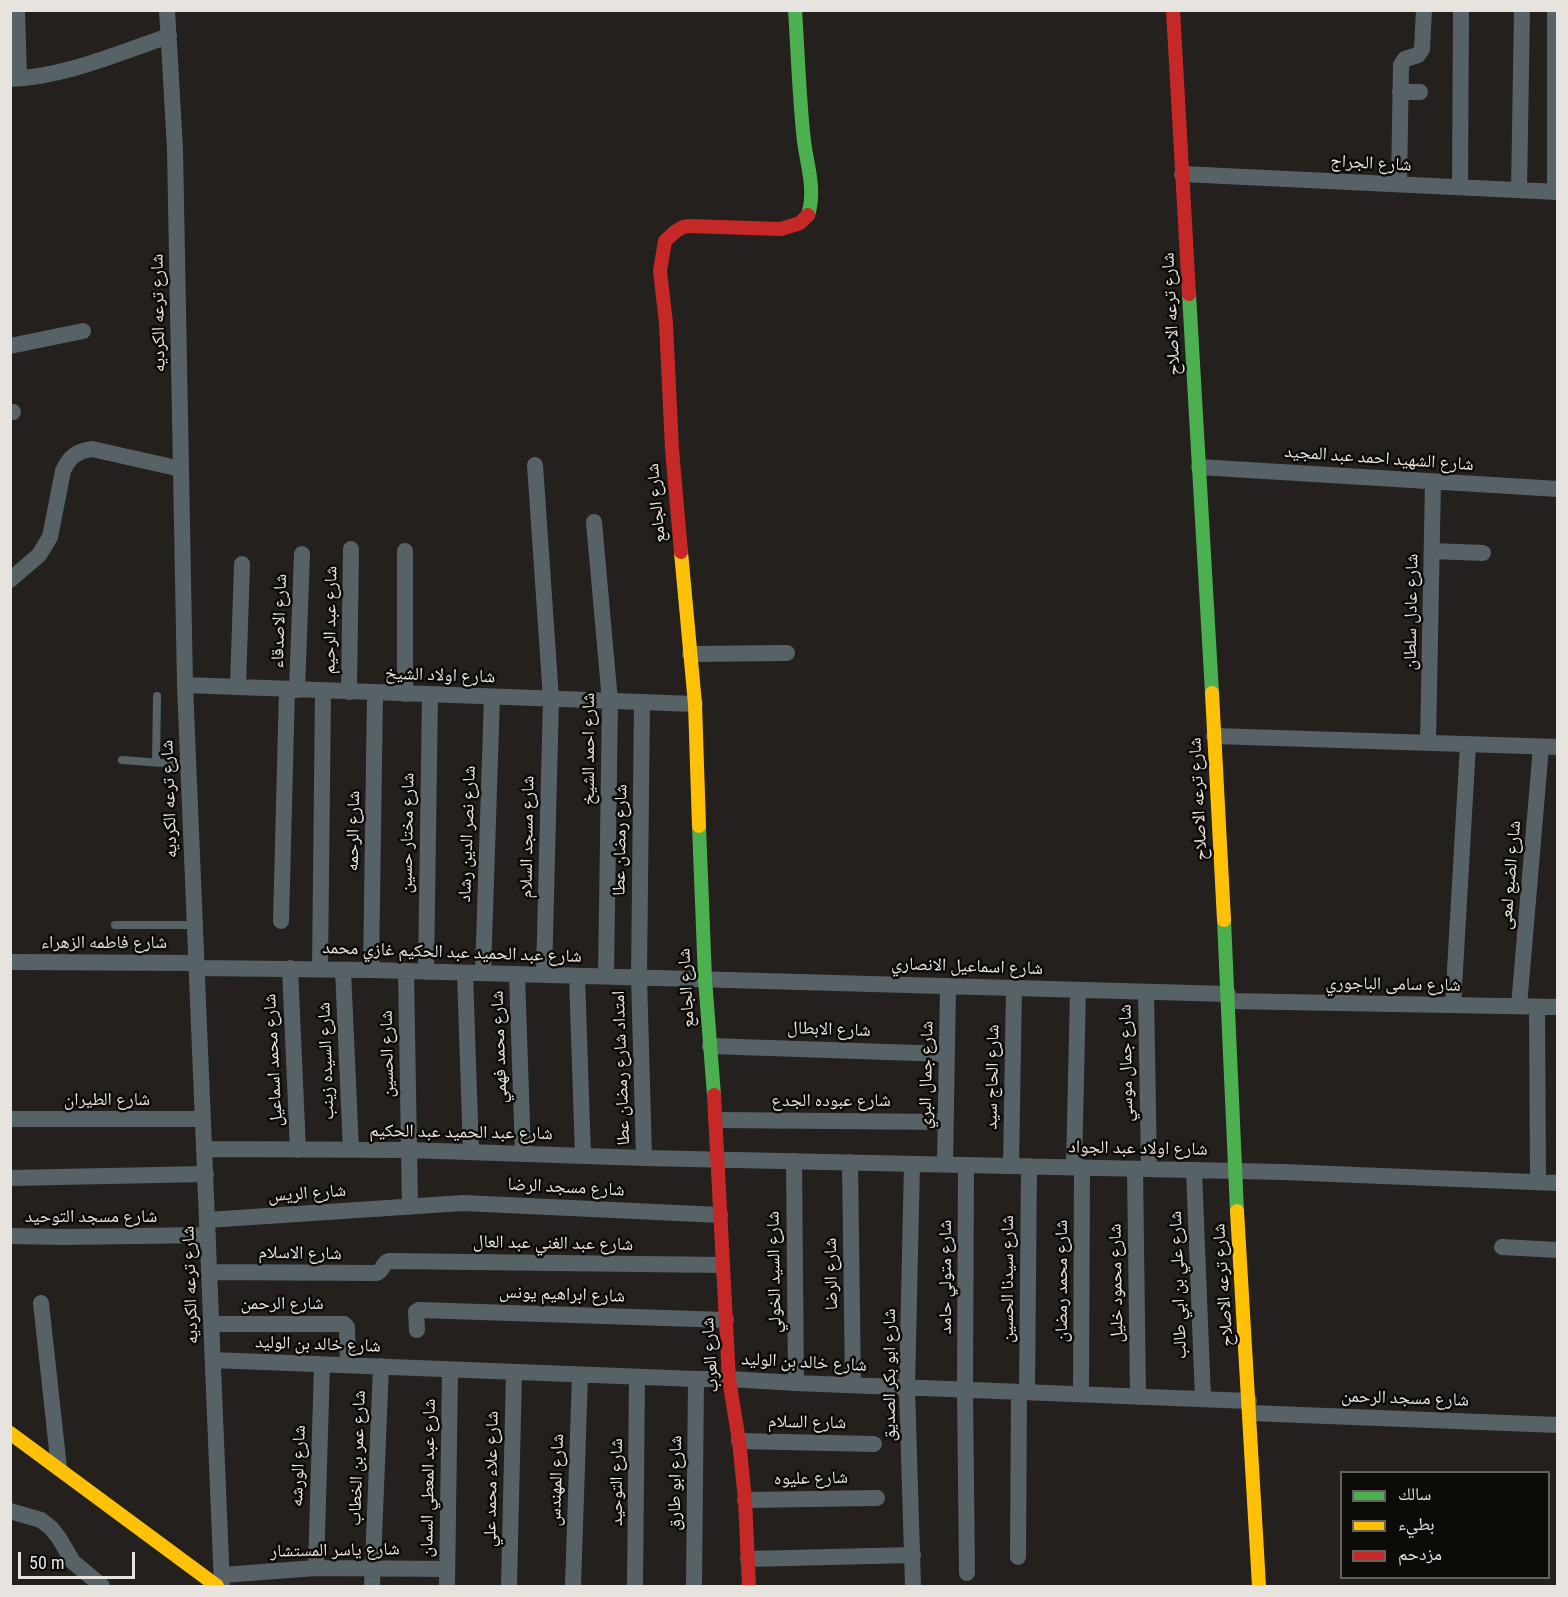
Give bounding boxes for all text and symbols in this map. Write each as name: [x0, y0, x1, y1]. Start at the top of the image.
street label: شارع الجراج: [1330, 151, 1412, 177]
street label: شارع ترعه الاصلاح: [1158, 252, 1186, 376]
street label: شارع ترعه الكرديه: [147, 254, 171, 372]
street label: شارع الشهيد احمد عبد المجيد: [1284, 442, 1474, 476]
street label: شارع الجامع: [643, 462, 671, 544]
street label: شارع عادل سلطان: [1400, 553, 1424, 671]
street label: شارع عبد الرحيم: [319, 566, 343, 674]
street label: شارع الاصدقاء: [268, 573, 292, 669]
street label: شارع اولاد الشيخ: [384, 663, 496, 689]
street label: شارع احمد الشيخ: [578, 693, 600, 805]
street label: شارع ترعه الاصلاح: [1185, 737, 1213, 861]
street label: شارع ترعه الكرديه: [157, 739, 183, 859]
street label: شارع نصر الدين رشاد: [455, 765, 481, 903]
street label: شارع مختار حسين: [396, 772, 420, 894]
street label: شارع مسجد السلام: [516, 775, 540, 899]
street label: شارع رمضان عطا: [609, 784, 633, 896]
street label: شارع الرحمه: [342, 790, 366, 872]
street label: شارع الضبع لمعى: [1495, 820, 1527, 930]
street label: شارع فاطمه الزهراء: [41, 932, 167, 954]
street label: شارع عبد الحميد عبد الحكيم غازي محمد: [322, 938, 582, 968]
street label: شارع الجامع: [674, 948, 700, 1028]
street label: شارع اسماعيل الانصاري: [891, 954, 1043, 980]
street label: شارع سامى الباجوري: [1325, 973, 1461, 997]
street label: شارع محمد فهمي: [487, 990, 513, 1104]
street label: امتداد شارع رمضان عطا: [609, 990, 635, 1146]
street label: شارع محمد اسماعيل: [260, 993, 288, 1127]
street label: شارع السيده زينب: [314, 1002, 340, 1120]
street label: شارع جمال موسي: [1115, 1004, 1139, 1122]
street label: شارع الحسين: [376, 1010, 400, 1098]
street label: شارع الابطال: [787, 1018, 871, 1042]
street label: شارع جمال البري: [915, 1021, 939, 1129]
street label: شارع الحاج سيد: [981, 1024, 1005, 1130]
street label: شارع الطيران: [64, 1089, 150, 1111]
street label: شارع عبوده الجدع: [771, 1090, 891, 1112]
street label: شارع عبد الحميد عبد الحكيم: [369, 1121, 553, 1145]
street label: شارع اولاد عبد الجواد: [1068, 1137, 1208, 1161]
street label: شارع مسجد الرضا: [507, 1174, 625, 1202]
street label: شارع الريس: [267, 1180, 347, 1208]
street label: شارع مسجد التوحيد: [25, 1206, 157, 1228]
street label: شارع علي بن ابي طالب: [1166, 1210, 1192, 1360]
street label: شارع السيد الخولي: [763, 1211, 787, 1333]
street label: شارع سيدنا الحسين: [997, 1215, 1019, 1343]
street label: شارع متولي حامد: [935, 1220, 957, 1334]
street label: شارع محمد رمضان: [1051, 1220, 1073, 1342]
street label: شارع محمود خليل: [1105, 1223, 1129, 1343]
street label: شارع ترعه الاصلاح: [1209, 1223, 1239, 1347]
street label: شارع ترعه الكرديه: [178, 1225, 204, 1345]
street label: شارع عبد الغني عبد العال: [473, 1232, 633, 1256]
street label: شارع الرضا: [821, 1238, 843, 1310]
street label: شارع الاسلام: [258, 1242, 342, 1266]
street label: شارع ابراهيم يونس: [499, 1282, 625, 1308]
street label: شارع الرحمن: [240, 1293, 324, 1315]
street label: شارع ابو بكر الصديق: [879, 1308, 901, 1442]
street label: شارع العرب: [698, 1317, 724, 1393]
street label: شارع خالد بن الوليد: [255, 1332, 381, 1358]
street label: شارع خالد بن الوليد: [741, 1349, 867, 1377]
street label: شارع مسجد الرحمن: [1341, 1386, 1469, 1412]
street label: شارع عمر بن الخطاب: [345, 1390, 371, 1526]
street label: شارع عبد المعطي السمان: [417, 1398, 441, 1558]
street label: شارع علاء محمد علي: [480, 1411, 504, 1547]
street label: شارع السلام: [768, 1412, 846, 1434]
street label: شارع الورشه: [287, 1425, 311, 1507]
street label: شارع المهندس: [545, 1433, 569, 1527]
street label: شارع ابو طارق: [664, 1435, 688, 1531]
street label: شارع التوحيد: [606, 1438, 628, 1526]
street label: شارع عليوه: [774, 1468, 848, 1490]
legend: [1340, 1471, 1550, 1579]
text: سالك: [1398, 1483, 1431, 1504]
text: بطيء: [1398, 1513, 1435, 1534]
street label: شارع ياسر المستشار: [270, 1539, 400, 1563]
scale bar: [21, 1540, 138, 1578]
text: مزدحم: [1398, 1543, 1442, 1564]
text: 50 m: [29, 1552, 64, 1573]

